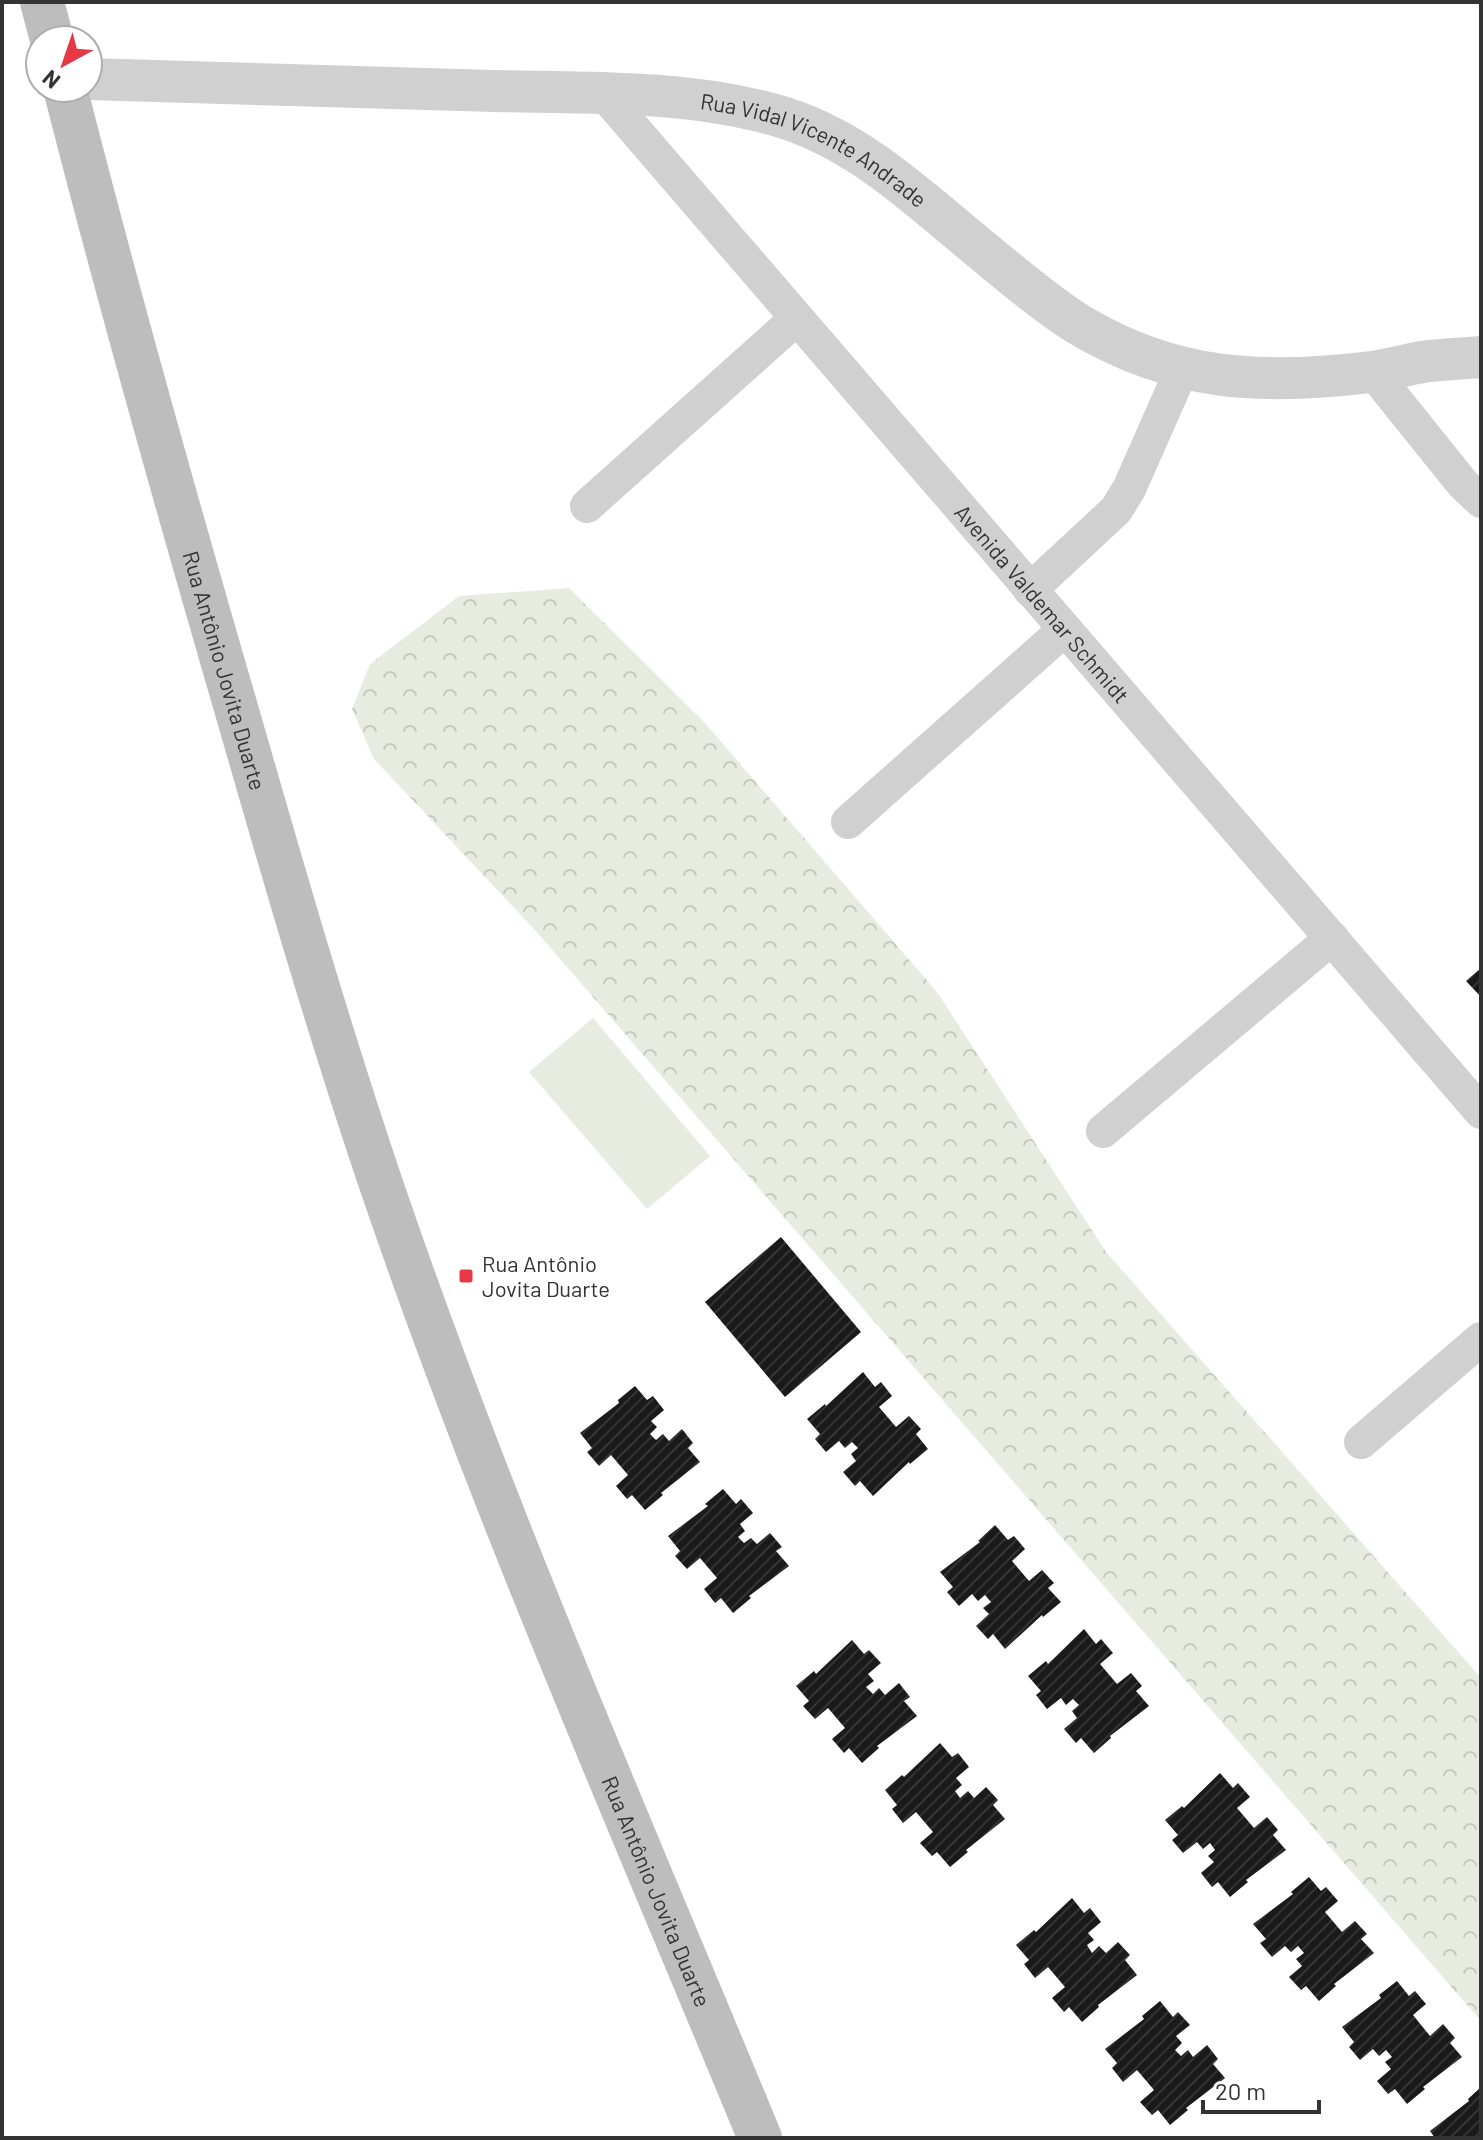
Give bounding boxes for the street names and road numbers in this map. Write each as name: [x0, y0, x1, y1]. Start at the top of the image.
street label: Rua Vidal Vicente Andrade: [699, 87, 932, 212]
street label: Avenida Valdemar Schmidt: [950, 499, 1135, 708]
street label: Rua Antônio Jovita Duarte: [178, 548, 272, 793]
street label: Rua Antônio Jovita Duarte: [597, 1772, 717, 2010]

